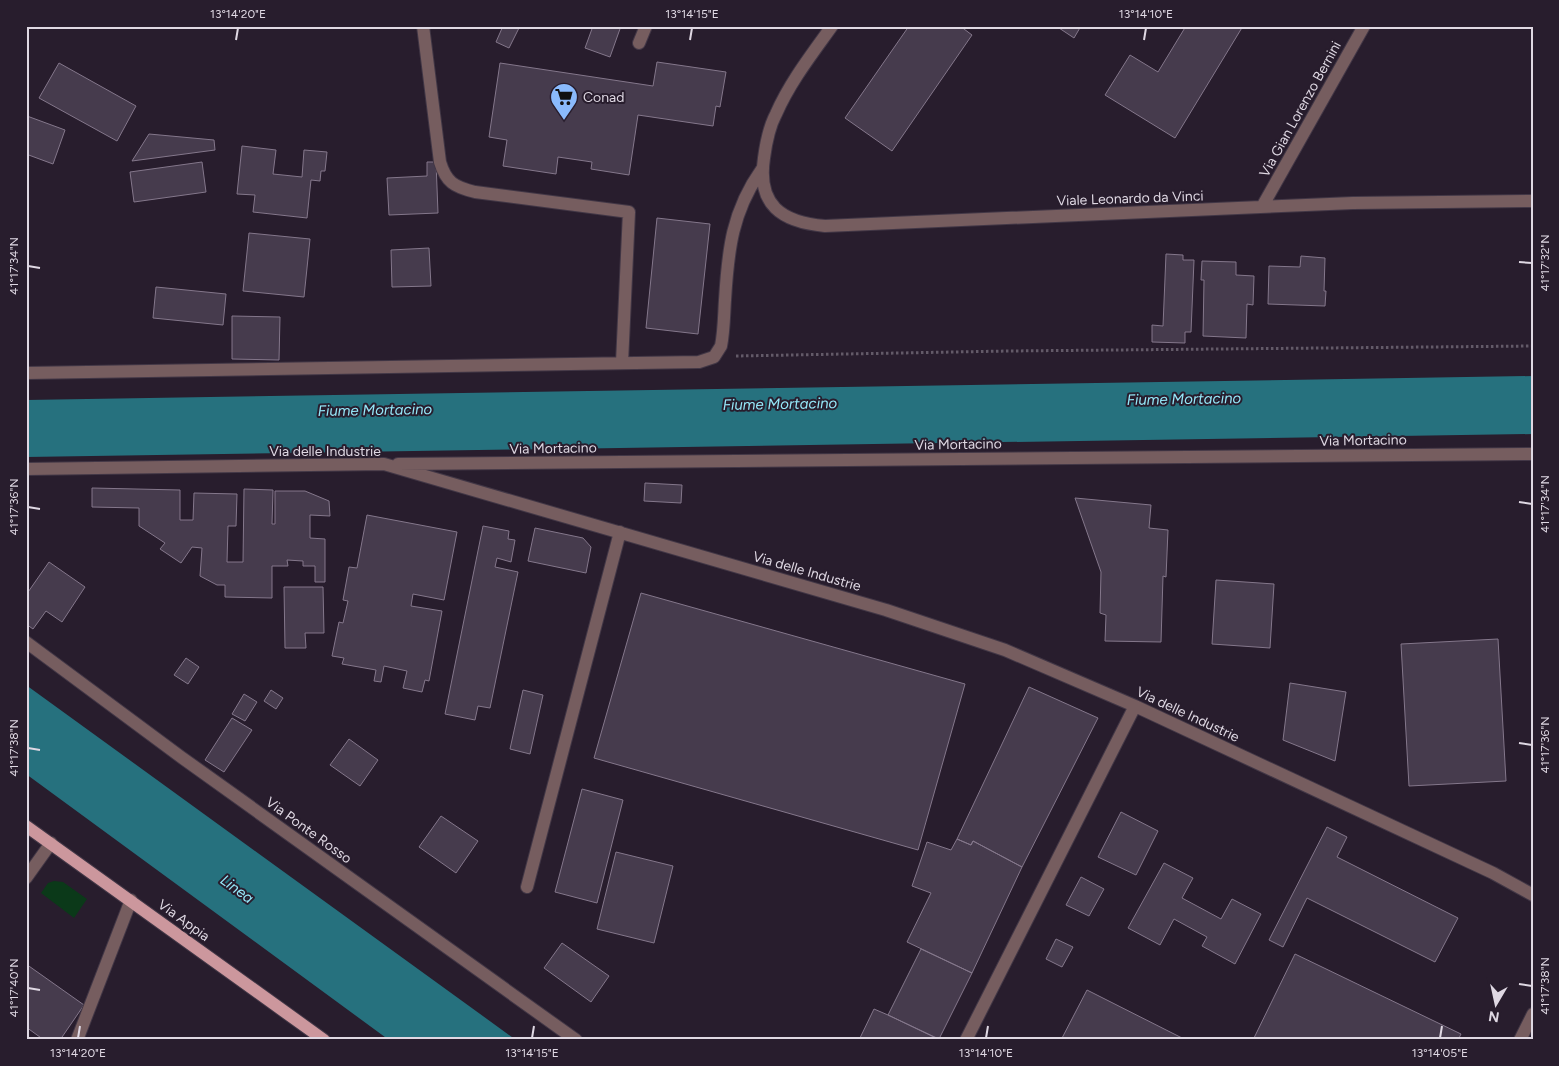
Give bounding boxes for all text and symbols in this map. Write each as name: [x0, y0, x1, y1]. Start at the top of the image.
text: 13°14'20"E: [210, 7, 266, 21]
text: 13°14'15"E: [665, 7, 719, 21]
text: 13°14'10"E: [1119, 7, 1173, 21]
street label: Via Gian Lorenzo Bernini: [1256, 38, 1345, 180]
supermarket icon: Conad: [549, 82, 579, 121]
place label: Conad: [583, 89, 624, 106]
street label: Viale Leonardo da Vinci: [1056, 187, 1204, 210]
text: 41°17'32"N: [1538, 234, 1552, 292]
text: 41°17'34"N: [7, 237, 21, 295]
water label: Fiume Mortacino: [1127, 389, 1242, 409]
water label: Fiume Mortacino: [723, 394, 838, 414]
water label: Fiume Mortacino: [318, 400, 433, 420]
street label: Via Mortacino: [1319, 431, 1407, 450]
street label: Via Mortacino: [914, 435, 1002, 454]
street label: Via Mortacino: [509, 439, 597, 458]
street label: Via delle Industrie: [269, 443, 381, 460]
text: 41°17'34"N: [1538, 475, 1552, 533]
text: 41°17'36"N: [7, 478, 21, 536]
street label: Via delle Industrie: [751, 548, 863, 595]
street label: Via delle Industrie: [1134, 683, 1242, 746]
text: 41°17'36"N: [1538, 716, 1552, 774]
text: 41°17'38"N: [7, 719, 21, 777]
street label: Via Ponte Rosso: [263, 794, 355, 867]
water label: Linea: [217, 871, 257, 907]
street label: Via Appia: [154, 896, 213, 945]
text: 41°17'38"N: [1538, 957, 1552, 1015]
text: 41°17'40"N: [7, 959, 21, 1017]
north arrow: [1472, 978, 1522, 1028]
text: N: [1487, 1007, 1501, 1026]
text: 13°14'20"E: [50, 1046, 106, 1060]
text: 13°14'15"E: [505, 1046, 559, 1060]
text: 13°14'10"E: [959, 1046, 1013, 1060]
text: 13°14'05"E: [1412, 1046, 1468, 1060]

